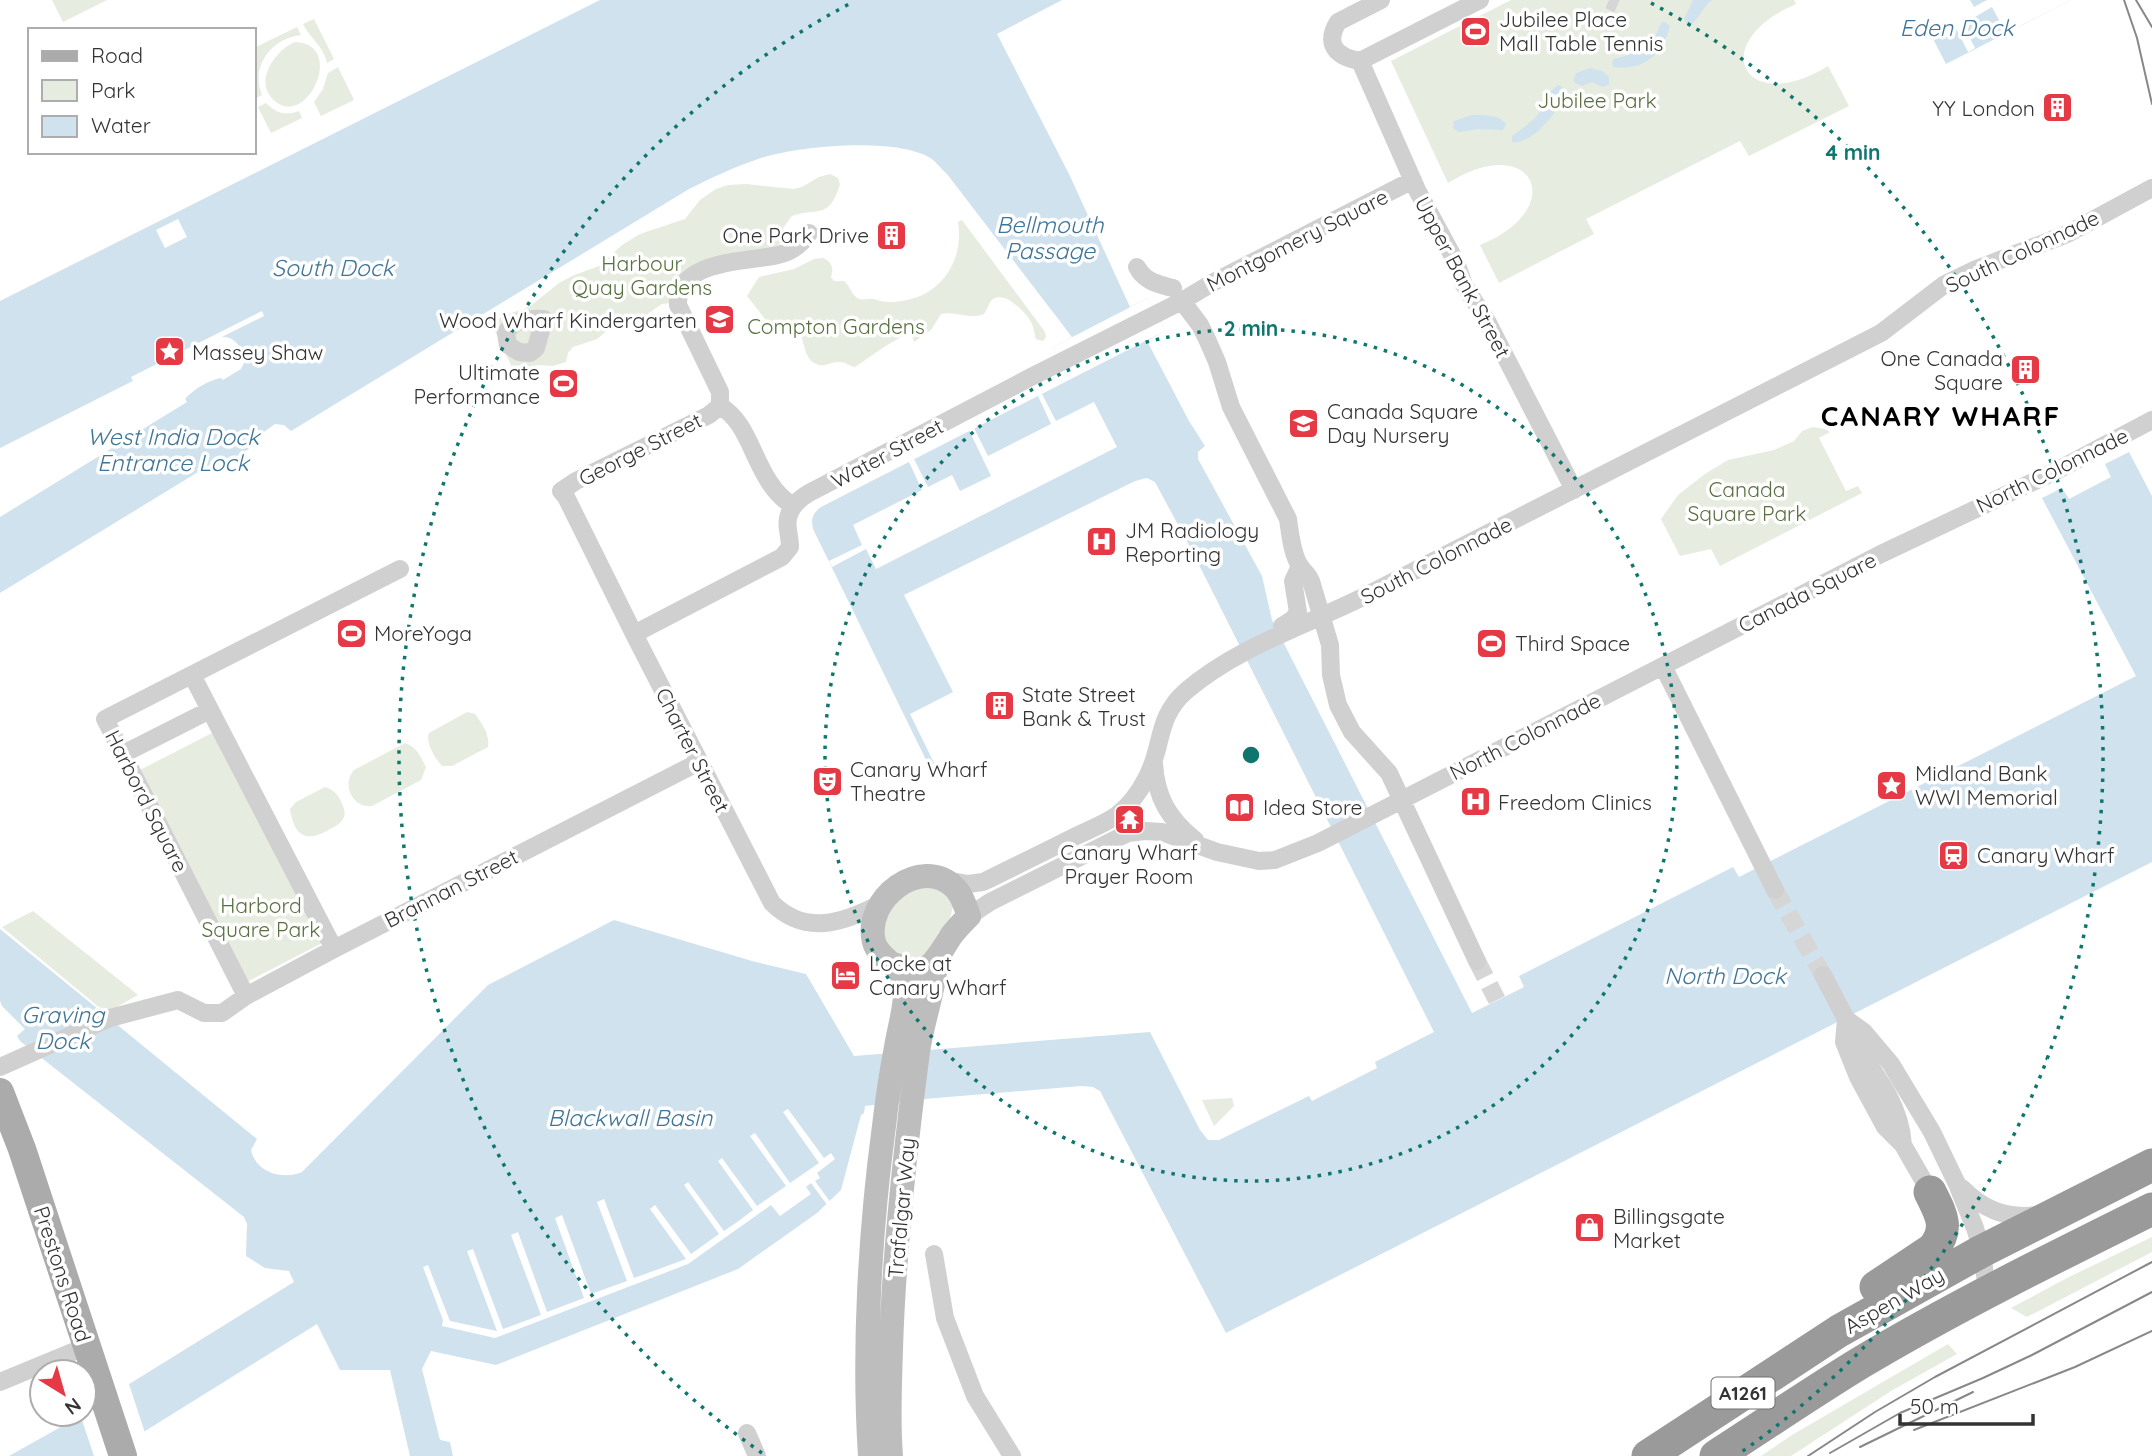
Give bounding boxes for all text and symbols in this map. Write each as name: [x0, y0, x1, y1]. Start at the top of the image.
place label: Jubilee Place Mall Table Tennis: [1499, 6, 1663, 56]
water label: Eden Dock: [1900, 13, 2016, 42]
sports icon: Jubilee Place Mall Table Tennis: [1459, 14, 1493, 48]
legend: [28, 28, 256, 154]
text: Road: [91, 42, 143, 68]
text: Park: [91, 77, 135, 103]
park label: Jubilee Park: [1537, 87, 1657, 113]
building icon: YY London: [2041, 91, 2075, 125]
place label: YY London: [1932, 95, 2035, 121]
text: Water: [91, 112, 151, 138]
text: 4 min: [1825, 139, 1881, 165]
street label: Montgomery Square: [1202, 183, 1392, 297]
street label: Upper Bank Street: [1410, 192, 1516, 362]
street label: South Colonnade: [1941, 204, 2103, 298]
water label: Bellmouth Passage: [996, 210, 1105, 265]
building icon: One Park Drive: [875, 218, 909, 252]
place label: One Park Drive: [722, 222, 869, 248]
park label: Harbour Quay Gardens: [572, 250, 712, 300]
water label: South Dock: [272, 253, 396, 282]
school or university icon: Wood Wharf Kindergarten: [703, 303, 737, 337]
place label: Wood Wharf Kindergarten: [439, 307, 697, 333]
park label: Compton Gardens: [747, 313, 925, 339]
text: 2 min: [1224, 315, 1278, 341]
place icon: Massey Shaw: [152, 335, 186, 369]
place label: Massey Shaw: [192, 339, 324, 365]
place label: One Canada Square: [1880, 345, 2003, 395]
building icon: One Canada Square: [2009, 353, 2043, 387]
place label: Ultimate Performance: [413, 359, 540, 409]
sports icon: Ultimate Performance: [546, 367, 580, 401]
place label: Canada Square Day Nursery: [1327, 398, 1478, 448]
district label: CANARY WHARF: [1821, 398, 2061, 433]
school or university icon: Canada Square Day Nursery: [1287, 406, 1321, 440]
street label: George Street: [574, 407, 706, 491]
street label: Water Street: [827, 413, 947, 493]
water label: West India Dock Entrance Lock: [87, 422, 261, 477]
street label: North Colonnade: [1972, 422, 2132, 518]
park label: Canada Square Park: [1688, 476, 1806, 526]
street label: South Colonnade: [1356, 511, 1516, 609]
place label: JM Radiology Reporting: [1125, 517, 1259, 567]
hospital icon: JM Radiology Reporting: [1085, 525, 1119, 559]
street label: Canada Square: [1734, 546, 1880, 638]
sports icon: MoreYoga: [334, 616, 368, 650]
place label: MoreYoga: [374, 620, 472, 646]
sports icon: Third Space: [1475, 626, 1509, 660]
place label: Third Space: [1515, 630, 1630, 656]
place label: State Street Bank & Trust: [1022, 681, 1146, 731]
street label: Charter Street: [650, 683, 736, 817]
street label: North Colonnade: [1445, 687, 1605, 785]
building icon: State Street Bank & Trust: [982, 689, 1016, 723]
street label: Harbord Square: [100, 726, 194, 876]
centre of rings: [1239, 743, 1263, 767]
place label: Canary Wharf Theatre: [850, 756, 988, 806]
place label: Midland Bank WWI Memorial: [1915, 760, 2058, 810]
theatre icon: Canary Wharf Theatre: [810, 764, 844, 798]
place icon: Midland Bank WWI Memorial: [1875, 768, 1909, 802]
hospital icon: Freedom Clinics: [1458, 785, 1492, 819]
place label: Freedom Clinics: [1498, 789, 1652, 815]
library icon: Idea Store: [1223, 790, 1257, 824]
place label: Idea Store: [1263, 794, 1362, 820]
temple icon: Canary Wharf Prayer Room: [1112, 803, 1146, 837]
station icon: Canary Wharf: [1937, 838, 1971, 872]
place label: Canary Wharf Prayer Room: [1060, 839, 1198, 889]
place label: Canary Wharf: [1977, 842, 2115, 868]
street label: Brannan Street: [380, 843, 522, 933]
park label: Harbord Square Park: [202, 892, 320, 942]
place label: Locke at Canary Wharf: [869, 950, 1007, 1000]
hotel icon: Locke at Canary Wharf: [829, 958, 863, 992]
water label: North Dock: [1664, 961, 1787, 990]
water label: Graving Dock: [22, 1000, 106, 1055]
water label: Blackwall Basin: [548, 1103, 713, 1132]
street label: Trafalgar Way: [882, 1137, 920, 1279]
street label: Prestons Road: [29, 1203, 97, 1345]
place label: Billingsgate Market: [1613, 1203, 1725, 1253]
shop icon: Billingsgate Market: [1573, 1211, 1607, 1245]
street label: Aspen Way: [1840, 1261, 1948, 1339]
north arrow: [28, 1358, 98, 1428]
road number: A1261: [1712, 1378, 1774, 1408]
scale bar: [1900, 1382, 2033, 1426]
text: N: [60, 1393, 86, 1420]
text: 50 m: [1910, 1393, 1959, 1419]

